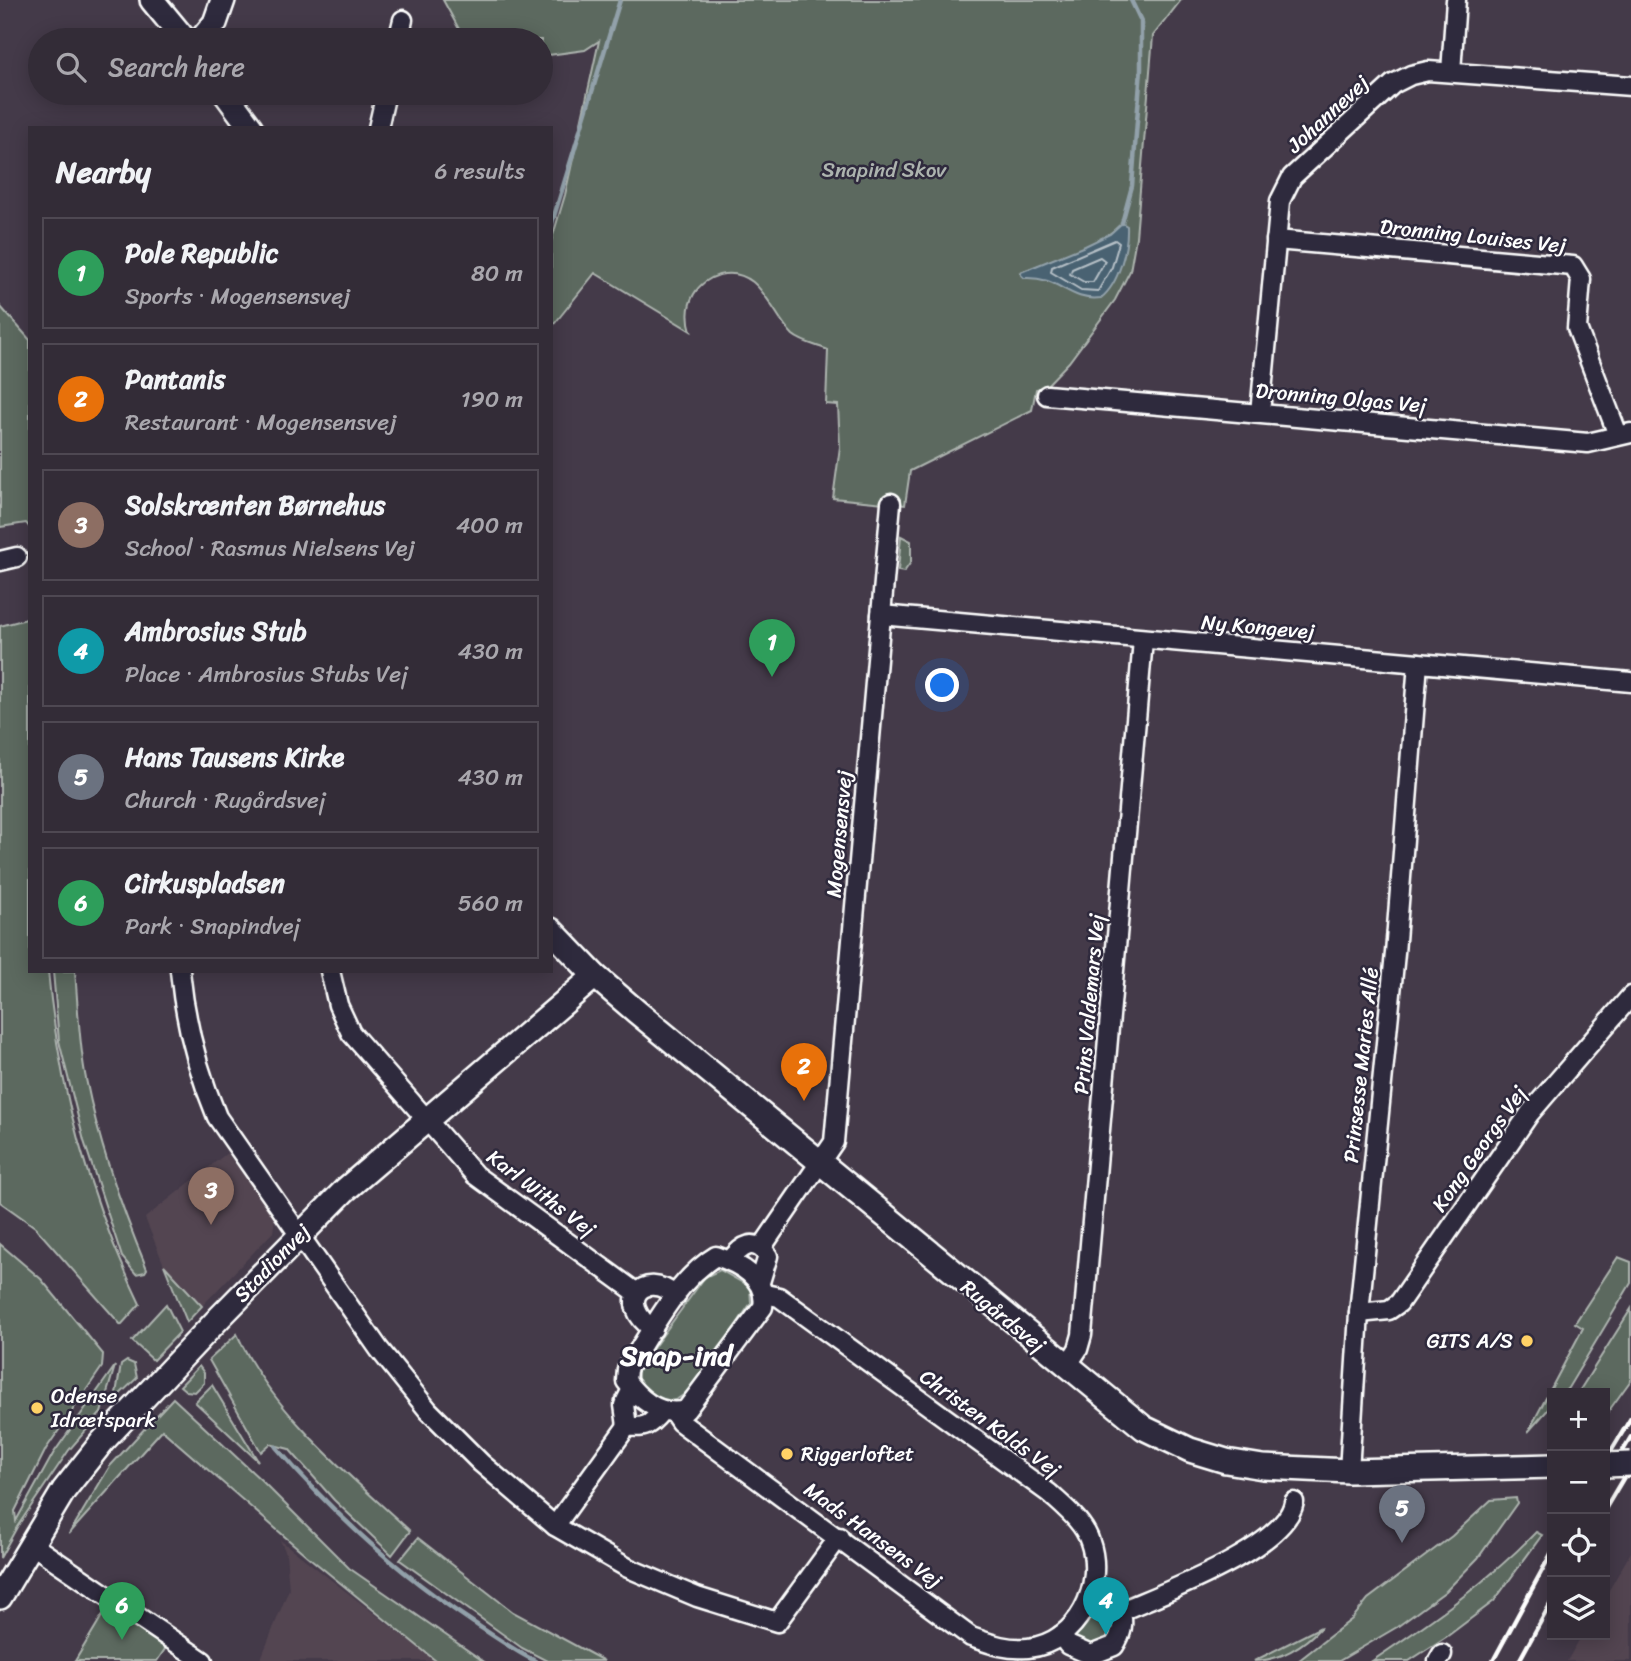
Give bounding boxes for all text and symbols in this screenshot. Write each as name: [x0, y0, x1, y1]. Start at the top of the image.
search box: [28, 28, 553, 105]
text: Search here: [108, 44, 245, 90]
icon: search: [52, 48, 90, 86]
street label: Johannevej: [1277, 65, 1378, 163]
text: Nearby: [56, 145, 151, 199]
text: 6 results: [435, 151, 525, 192]
park label: Snapind Skov: [822, 151, 947, 189]
street label: Dronning Louises Vej: [1378, 207, 1568, 265]
text: Pole Republic: [125, 230, 279, 276]
text: 1: [76, 253, 86, 294]
text: 80 m: [471, 253, 523, 294]
text: Sports · Mogensensvej: [125, 276, 350, 317]
text: Pantanis: [125, 356, 226, 402]
street label: Dronning Olgas Vej: [1254, 372, 1429, 424]
text: 2: [74, 379, 88, 420]
text: 190 m: [461, 379, 523, 420]
text: Restaurant · Mogensensvej: [125, 402, 397, 443]
text: Solskrænten Børnehus: [125, 482, 386, 528]
text: 3: [75, 505, 87, 546]
text: 400 m: [456, 505, 523, 546]
text: School · Rasmus Nielsens Vej: [125, 528, 415, 569]
street label: Ny Kongevej: [1200, 603, 1317, 651]
text: Ambrosius Stub: [125, 608, 307, 654]
pin: 1: [749, 619, 795, 677]
text: 4: [74, 631, 88, 672]
text: 430 m: [458, 631, 523, 672]
text: Place · Ambrosius Stubs Vej: [125, 654, 408, 695]
your location: [925, 668, 959, 702]
text: Hans Tausens Kirke: [125, 734, 344, 780]
text: 5: [74, 757, 88, 798]
text: 430 m: [458, 757, 523, 798]
street label: Mogensensvej: [815, 769, 864, 899]
text: Church · Rugårdsvej: [125, 780, 326, 821]
text: Cirkuspladsen: [125, 860, 285, 906]
text: 6: [74, 883, 88, 924]
text: 560 m: [458, 883, 523, 924]
text: Park · Snapindvej: [125, 906, 300, 947]
street label: Prins Valdemars Vej: [1062, 911, 1116, 1096]
street label: Prinsesse Maries Allé: [1332, 965, 1390, 1165]
pin: 2: [781, 1043, 827, 1101]
street label: Kong Georgs Vej: [1421, 1077, 1537, 1220]
street label: Karl Withs Vej: [478, 1139, 605, 1247]
pin: 3: [188, 1167, 234, 1225]
street label: Stadionvej: [224, 1214, 320, 1312]
street label: Rugårdsvej: [952, 1269, 1055, 1363]
place label: GITS A/S: [1427, 1322, 1513, 1360]
district label: Snap-ind: [619, 1331, 734, 1380]
marker: GITS A/S: [1519, 1333, 1535, 1349]
street label: Christen Kolds Vej: [911, 1358, 1070, 1488]
place label: Odense Idrætspark: [50, 1377, 157, 1439]
map controls: [1547, 1388, 1610, 1640]
button: +: [1547, 1388, 1610, 1451]
marker: Odense Idrætspark: [29, 1400, 45, 1416]
place label: Riggerloftet: [801, 1435, 914, 1473]
marker: Riggerloftet: [779, 1446, 795, 1462]
button: −: [1547, 1451, 1610, 1514]
street label: Mads Hansens Vej: [795, 1471, 951, 1599]
pin: 5: [1379, 1485, 1425, 1543]
button: locate: [1547, 1514, 1610, 1577]
pin: 4: [1083, 1577, 1129, 1635]
button: layers: [1547, 1577, 1610, 1640]
pin: 6: [99, 1582, 145, 1640]

